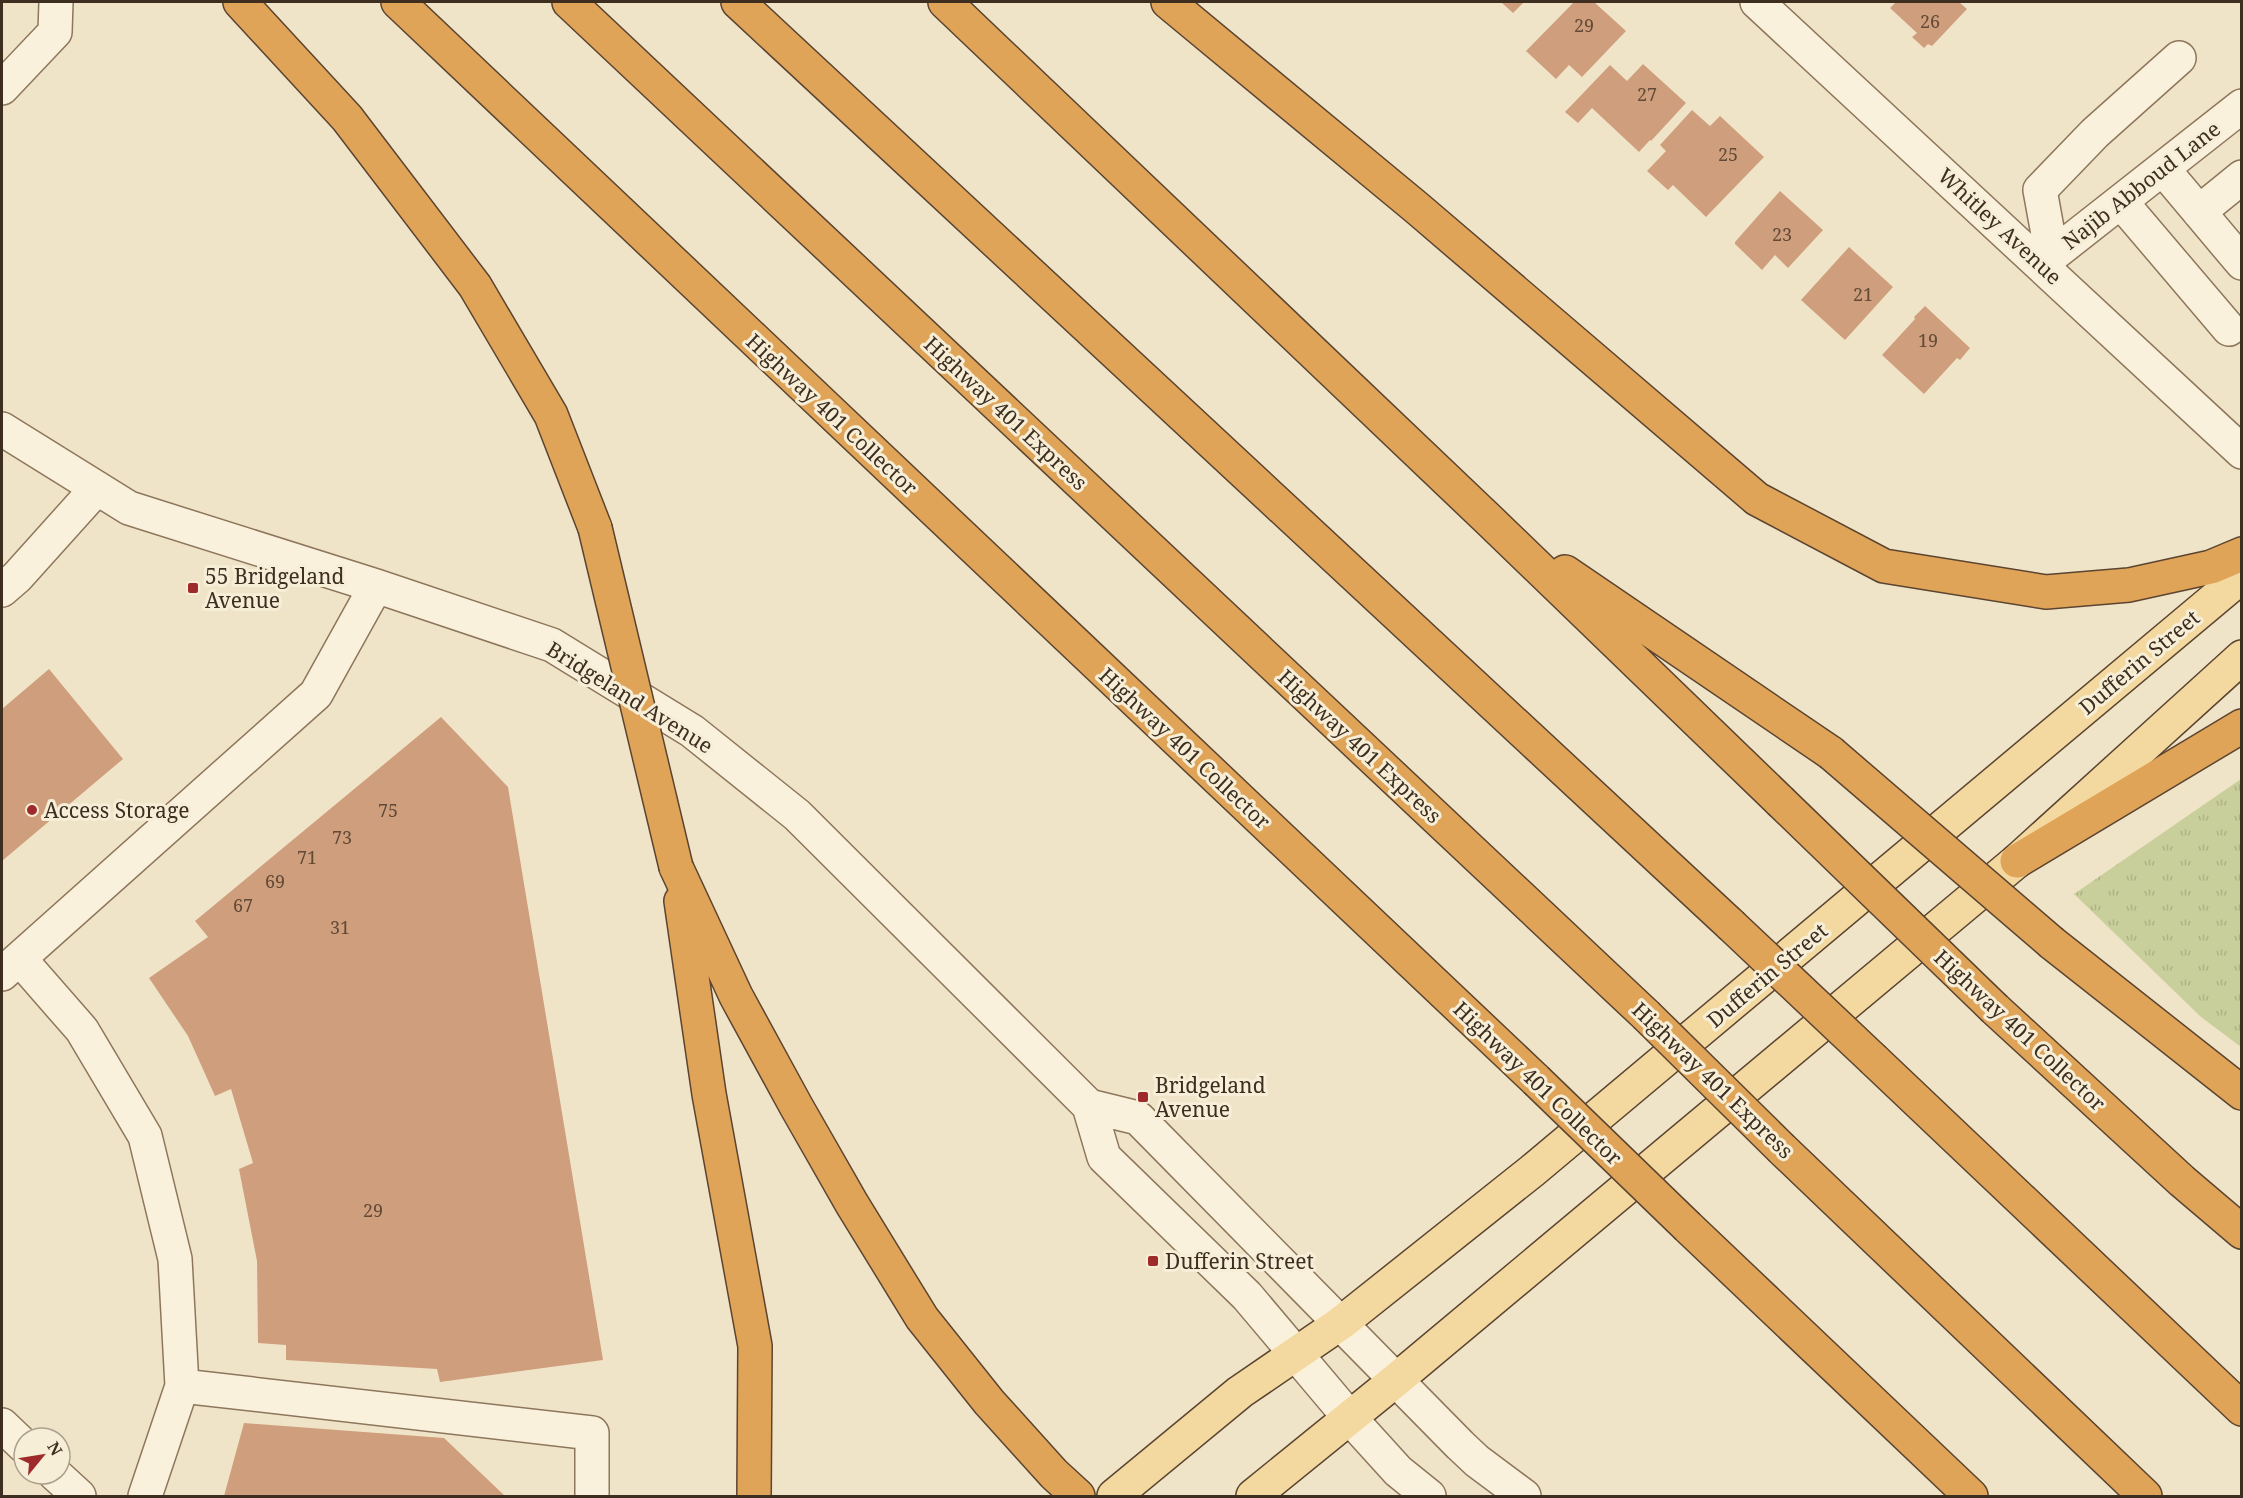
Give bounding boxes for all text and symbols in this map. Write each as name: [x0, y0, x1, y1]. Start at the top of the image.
house number: 26: [1920, 9, 1940, 33]
house number: 29: [1574, 13, 1594, 37]
house number: 27: [1637, 82, 1657, 106]
street label: Najib Abboud Lane: [2056, 114, 2226, 256]
house number: 25: [1718, 142, 1738, 166]
street label: Whitley Avenue: [1932, 161, 2068, 291]
house number: 23: [1772, 222, 1792, 246]
house number: 21: [1853, 282, 1873, 306]
street label: Highway 401 Collector: [740, 327, 924, 501]
house number: 19: [1918, 328, 1938, 352]
street label: Highway 401 Express: [918, 330, 1094, 496]
place label: 55 Bridgeland Avenue: [205, 562, 345, 614]
marker: 55 Bridgeland Avenue: [186, 581, 200, 595]
street label: Dufferin Street: [2073, 603, 2205, 721]
street label: Bridgeland Avenue: [542, 635, 718, 759]
street label: Highway 401 Collector: [1093, 661, 1277, 835]
street label: Highway 401 Express: [1272, 663, 1448, 829]
place label: Access Storage: [44, 796, 189, 824]
house number: 75: [378, 798, 398, 822]
marker: Access Storage: [25, 803, 39, 817]
house number: 73: [332, 825, 352, 849]
house number: 71: [297, 845, 317, 869]
house number: 69: [265, 869, 285, 893]
house number: 67: [233, 893, 253, 917]
house number: 31: [330, 915, 350, 939]
street label: Dufferin Street: [1701, 916, 1833, 1034]
street label: Highway 401 Collector: [1928, 943, 2112, 1117]
street label: Highway 401 Collector: [1448, 995, 1629, 1171]
street label: Highway 401 Express: [1626, 996, 1800, 1164]
place label: Bridgeland Avenue: [1155, 1071, 1266, 1123]
marker: Bridgeland Avenue: [1136, 1090, 1150, 1104]
house number: 29: [363, 1198, 383, 1222]
place label: Dufferin Street: [1165, 1247, 1314, 1275]
marker: Dufferin Street: [1146, 1254, 1160, 1268]
north arrow: [12, 1426, 72, 1486]
text: N: [42, 1438, 68, 1460]

